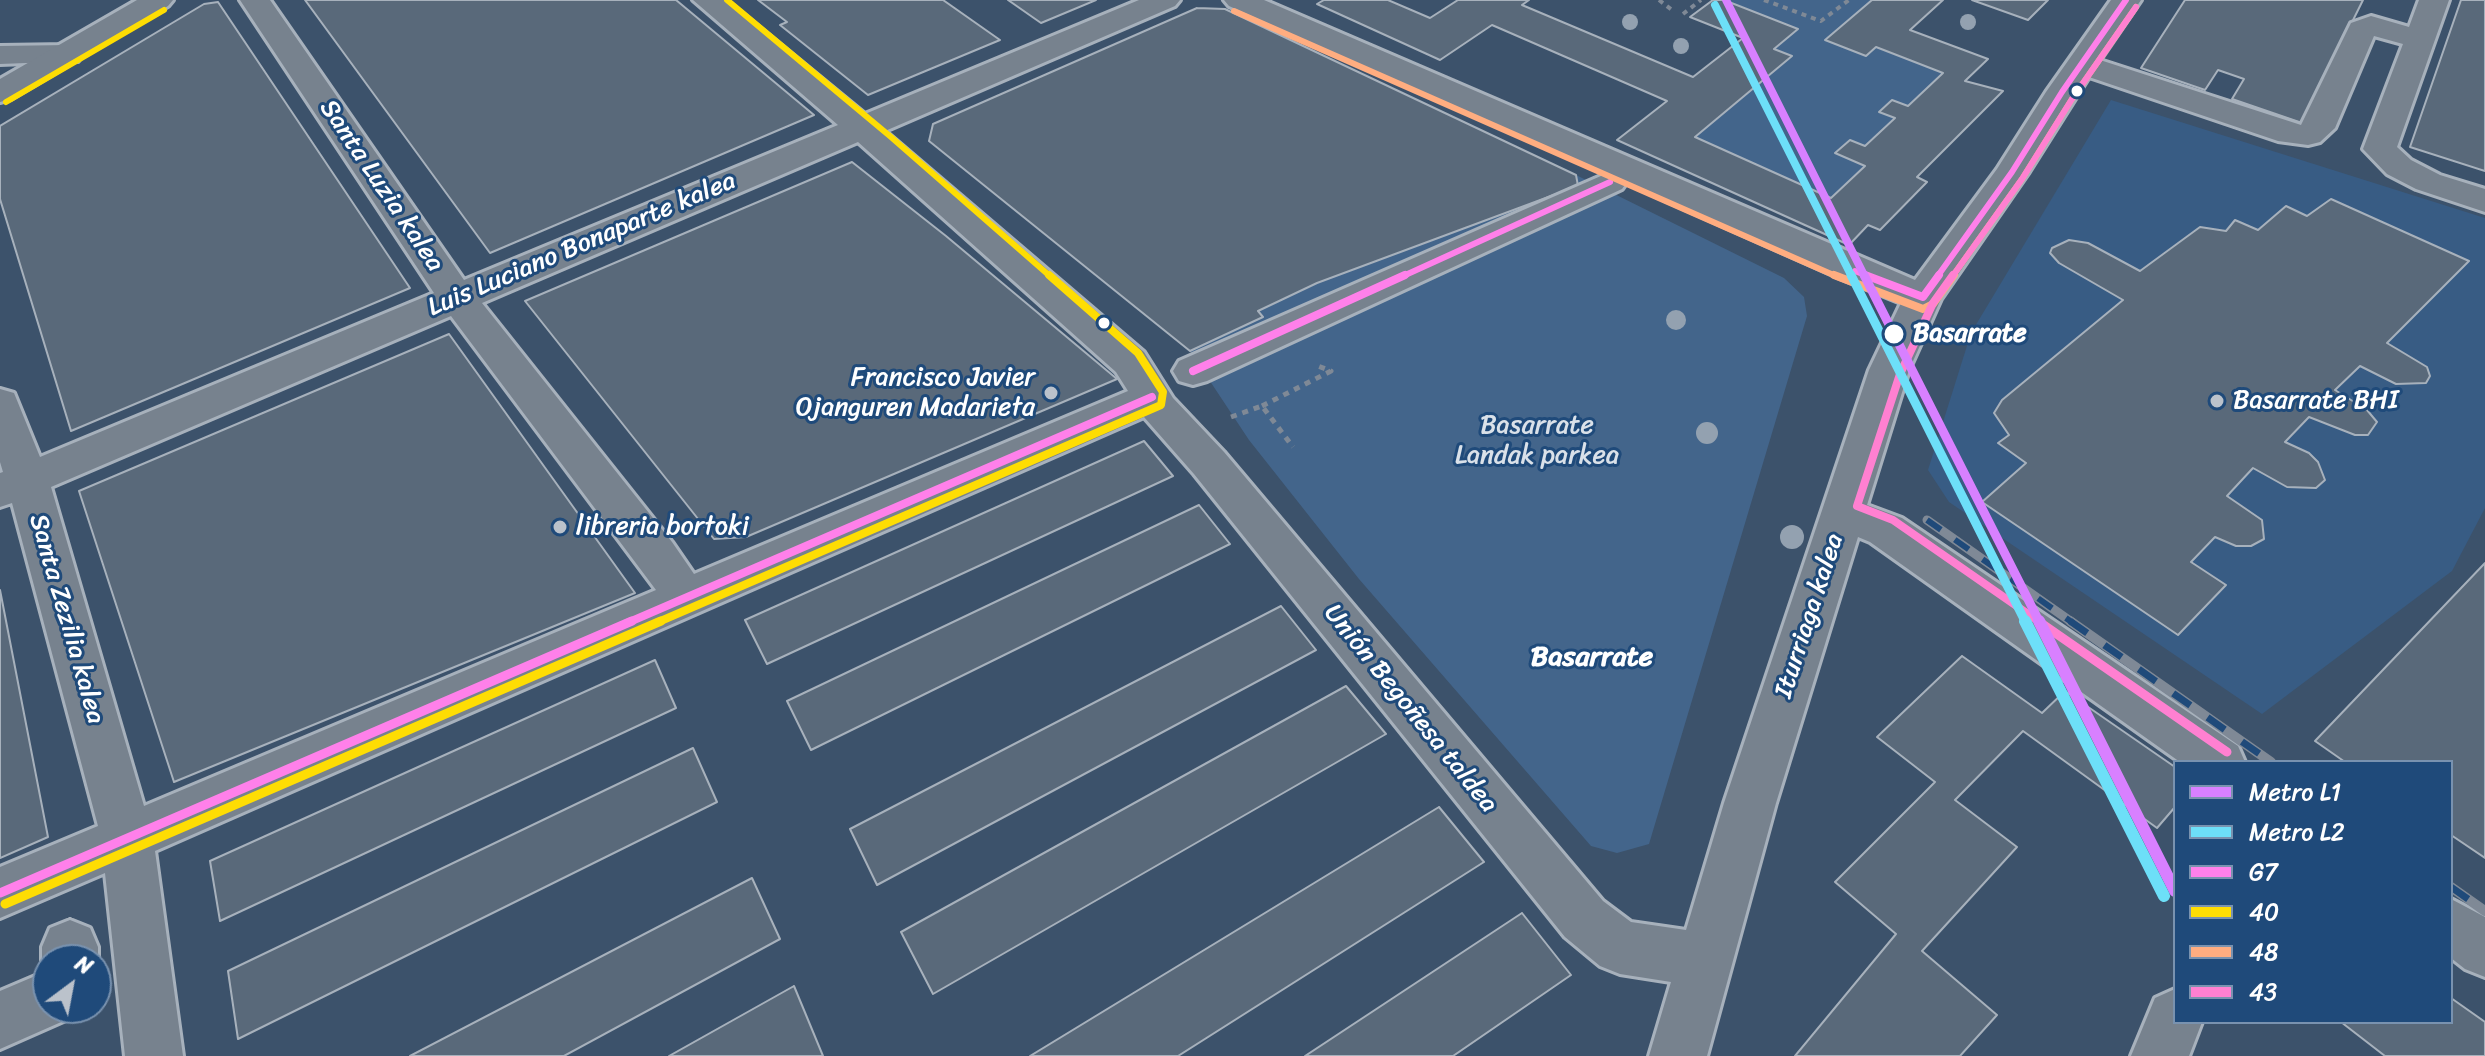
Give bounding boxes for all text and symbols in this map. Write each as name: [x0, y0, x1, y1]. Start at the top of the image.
unlabelled marker: [2069, 83, 2085, 99]
street label: Santa Luzia kalea: [312, 94, 450, 278]
street label: Luis Luciano Bonaparte kalea: [423, 166, 741, 324]
unlabelled marker: [1096, 315, 1112, 331]
place label: Basarrate: [1913, 318, 2027, 350]
marker: Basarrate: [1882, 322, 1906, 346]
place label: Francisco Javier Ojanguren Madarieta: [796, 362, 1035, 424]
marker: Francisco Javier Ojanguren Madarieta: [1042, 384, 1060, 402]
place label: Basarrate BHI: [2233, 385, 2398, 417]
marker: Basarrate BHI: [2208, 392, 2226, 410]
park label: Basarrate Landak parkea: [1455, 410, 1619, 472]
street label: Santa Zezilia kalea: [21, 511, 111, 727]
place label: libreria bortoki: [576, 511, 749, 543]
marker: libreria bortoki: [551, 518, 569, 536]
street label: Iturriaga kalea: [1769, 530, 1851, 702]
street label: Unión Begoñesa taldea: [1316, 599, 1504, 819]
district label: Basarrate: [1531, 641, 1653, 675]
legend: [2173, 760, 2453, 1024]
text: Metro L1: [2249, 771, 2341, 813]
text: Metro L2: [2249, 811, 2345, 853]
text: G7: [2249, 851, 2278, 893]
text: 40: [2249, 891, 2279, 933]
text: 48: [2249, 931, 2278, 973]
north arrow: [32, 944, 112, 1024]
text: N: [67, 944, 101, 985]
text: 43: [2249, 971, 2277, 1013]

